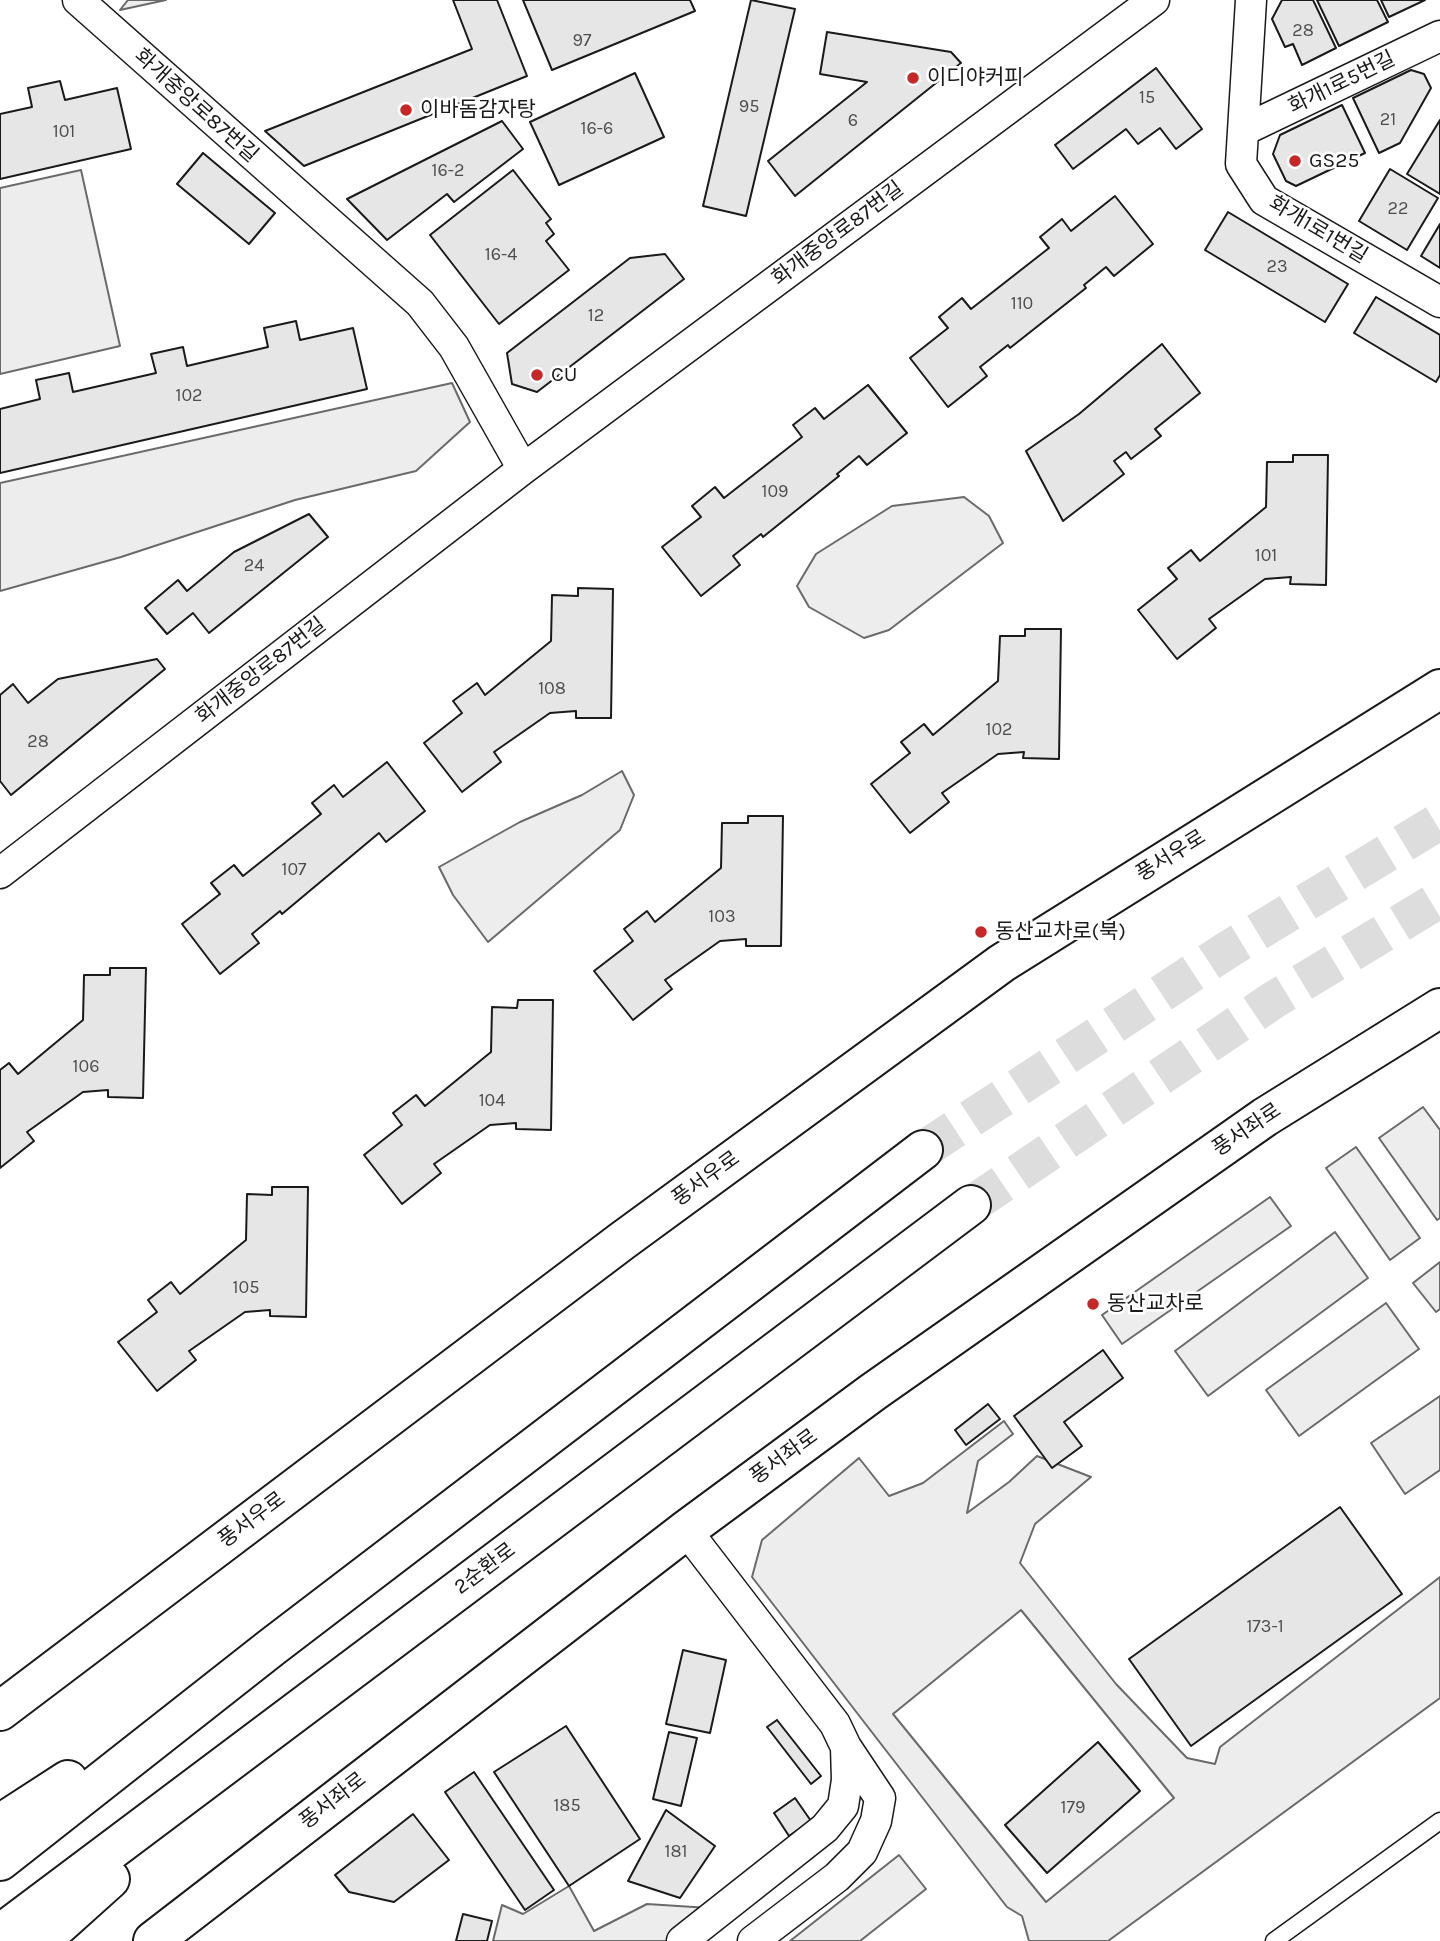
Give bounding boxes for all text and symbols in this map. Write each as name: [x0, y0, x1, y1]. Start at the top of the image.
house number: 28: [1292, 20, 1314, 42]
house number: 97: [573, 30, 591, 52]
street label: 화개중앙로87번길: [129, 44, 263, 168]
street label: 화개1로5번길: [1285, 46, 1399, 120]
place label: 이디야커피: [927, 65, 1024, 91]
marker: 이디야커피: [905, 70, 921, 86]
house number: 15: [1139, 87, 1155, 109]
house number: 95: [739, 96, 759, 118]
place label: 이바돔감자탕: [420, 97, 536, 123]
marker: 이바돔감자탕: [398, 102, 414, 118]
house number: 21: [1380, 109, 1396, 131]
house number: 6: [848, 110, 858, 132]
house number: 16-6: [581, 118, 613, 140]
house number: 101: [53, 121, 75, 143]
place label: GS25: [1309, 148, 1359, 174]
marker: GS25: [1287, 153, 1303, 169]
house number: 16-2: [432, 160, 464, 182]
street label: 화개중앙로87번길: [767, 176, 909, 292]
street label: 화개1로1번길: [1264, 191, 1372, 269]
house number: 22: [1388, 198, 1408, 220]
house number: 16-4: [485, 244, 517, 266]
house number: 23: [1266, 256, 1288, 278]
house number: 110: [1011, 293, 1033, 315]
house number: 12: [588, 305, 604, 327]
place label: CU: [551, 362, 578, 388]
marker: CU: [529, 367, 545, 383]
house number: 102: [175, 385, 203, 407]
house number: 109: [761, 481, 789, 503]
house number: 101: [1255, 545, 1277, 567]
house number: 24: [244, 555, 264, 577]
street label: 화개중앙로87번길: [191, 612, 331, 730]
house number: 108: [538, 678, 566, 700]
house number: 102: [985, 719, 1013, 741]
house number: 28: [27, 731, 49, 753]
street label: 풍서우로: [1132, 825, 1210, 887]
house number: 107: [281, 859, 307, 881]
house number: 103: [708, 906, 736, 928]
place label: 동산교차로(북): [995, 919, 1126, 945]
marker: 동산교차로(북): [973, 924, 989, 940]
house number: 106: [73, 1056, 99, 1078]
house number: 104: [479, 1090, 505, 1112]
street label: 풍서좌로: [1208, 1098, 1286, 1162]
street label: 풍서우로: [667, 1146, 745, 1212]
house number: 105: [233, 1277, 259, 1299]
place label: 동산교차로: [1107, 1291, 1204, 1317]
marker: 동산교차로: [1085, 1296, 1101, 1312]
street label: 풍서좌로: [745, 1424, 823, 1490]
street label: 풍서우로: [214, 1487, 290, 1553]
street label: 2순환로: [449, 1538, 521, 1600]
house number: 173-1: [1246, 1616, 1284, 1638]
street label: 풍서좌로: [295, 1767, 371, 1835]
house number: 185: [553, 1795, 581, 1817]
house number: 179: [1061, 1797, 1085, 1819]
house number: 181: [665, 1841, 687, 1863]

